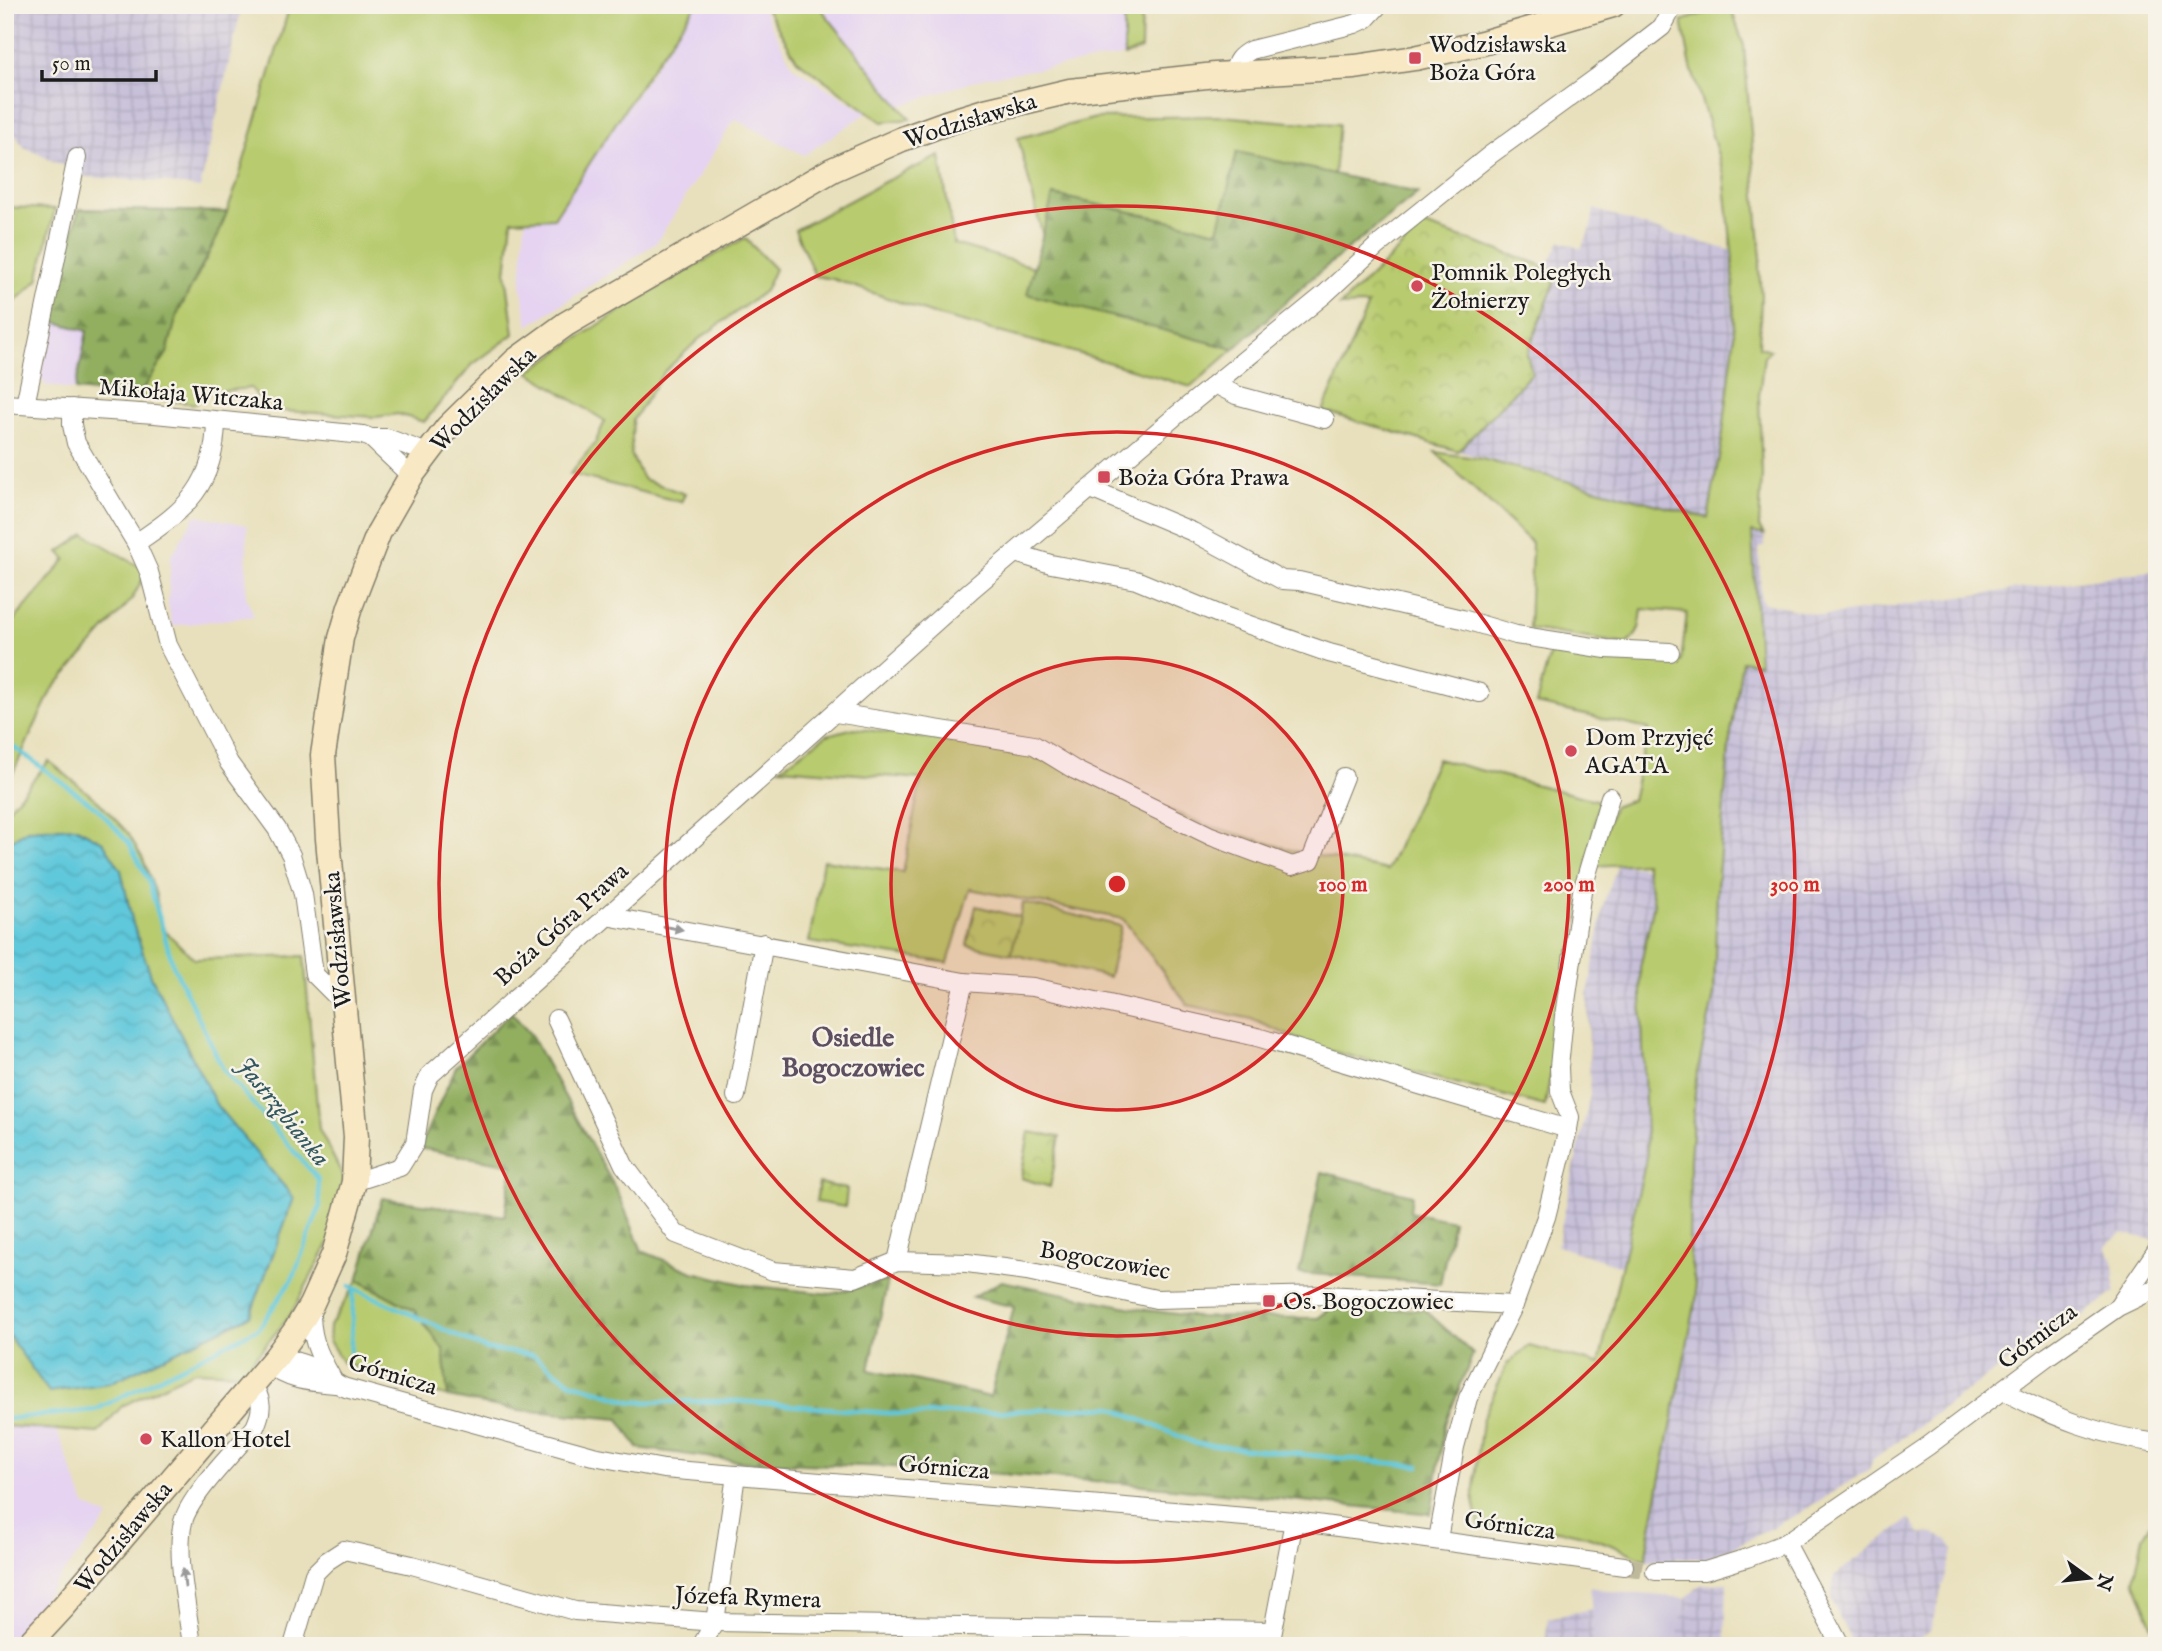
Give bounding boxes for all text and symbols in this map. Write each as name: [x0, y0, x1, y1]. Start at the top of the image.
place label: Wodzisławska Boża Góra: [1429, 30, 1567, 89]
scale bar: [42, 38, 156, 82]
marker: Wodzisławska Boża Góra: [1407, 50, 1423, 66]
text: 50 m: [52, 51, 91, 78]
street label: Wodzisławska: [900, 86, 1041, 156]
place label: Pomnik Poległych Żołnierzy: [1431, 258, 1611, 317]
marker: Pomnik Poległych Żołnierzy: [1409, 278, 1425, 294]
street label: Wodzisławska: [425, 340, 544, 460]
street label: Mikołaja Witczaka: [97, 372, 285, 419]
place label: Boża Góra Prawa: [1118, 463, 1289, 494]
marker: Boża Góra Prawa: [1096, 469, 1112, 485]
place label: Dom Przyjęć AGATA: [1584, 723, 1714, 782]
marker: Dom Przyjęć AGATA: [1563, 743, 1579, 759]
street label: Boża Góra Prawa: [488, 856, 636, 994]
street label: Wodzisławska: [317, 869, 360, 1010]
centre of rings: [1105, 872, 1129, 896]
text: 100 m: [1318, 872, 1368, 899]
text: 200 m: [1543, 872, 1595, 899]
text: 300 m: [1770, 872, 1820, 899]
one-way arrow: [662, 923, 684, 934]
district label: Osiedle Bogoczowiec: [781, 1022, 925, 1085]
water label: Jastrzębianka: [229, 1050, 337, 1174]
street label: Bogoczowiec: [1037, 1235, 1173, 1288]
place label: Os. Bogoczowiec: [1283, 1287, 1454, 1318]
marker: Os. Bogoczowiec: [1261, 1293, 1277, 1309]
street label: Górnicza: [1992, 1297, 2084, 1377]
street label: Górnicza: [344, 1347, 442, 1404]
place label: Kallon Hotel: [160, 1425, 291, 1456]
marker: Kallon Hotel: [138, 1431, 154, 1447]
street label: Górnicza: [897, 1449, 991, 1488]
street label: Wodzisławska: [68, 1475, 181, 1601]
street label: Górnicza: [1462, 1505, 1558, 1548]
north arrow: [2054, 1542, 2124, 1612]
one-way arrow: [178, 1567, 189, 1589]
text: N: [2090, 1570, 2117, 1593]
street label: Józefa Rymera: [671, 1580, 822, 1617]

